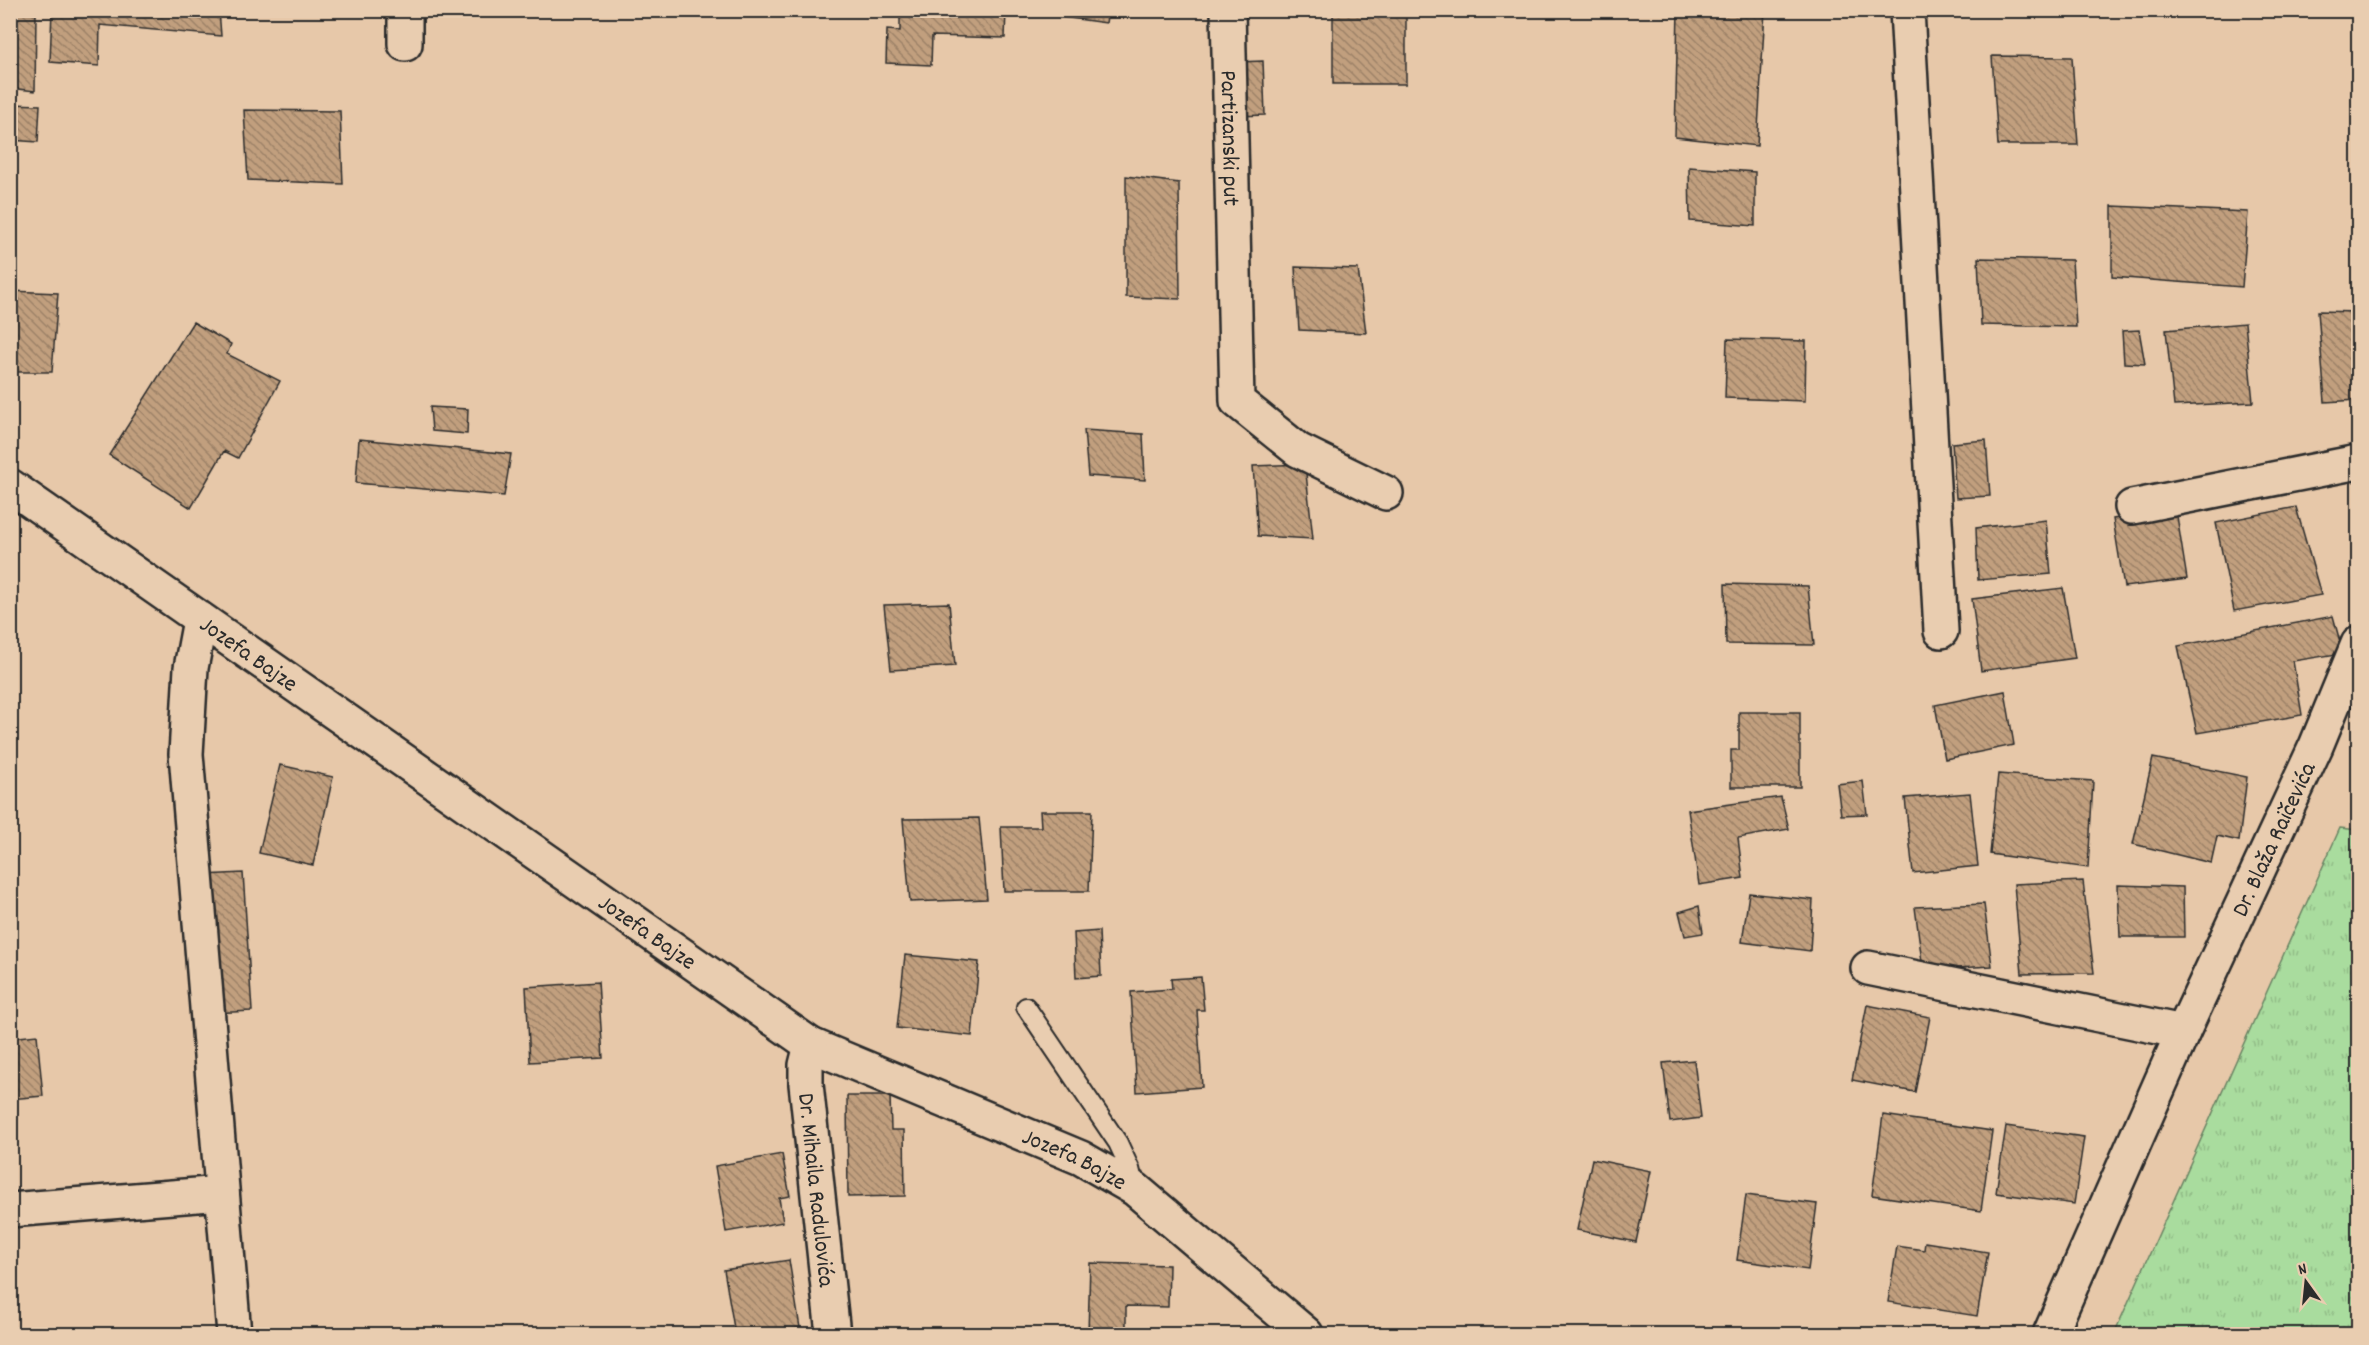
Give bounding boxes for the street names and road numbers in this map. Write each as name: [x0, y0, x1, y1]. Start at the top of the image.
street label: Partizanski put: [1209, 70, 1247, 207]
street label: Jozefa Bajze: [192, 609, 304, 702]
street label: Dr. Blaža Raičevića: [2225, 756, 2327, 923]
street label: Jozefa Bajze: [590, 887, 702, 980]
street label: Dr. Mihaila Radulovića: [787, 1091, 842, 1289]
street label: Jozefa Bajze: [1016, 1121, 1132, 1201]

